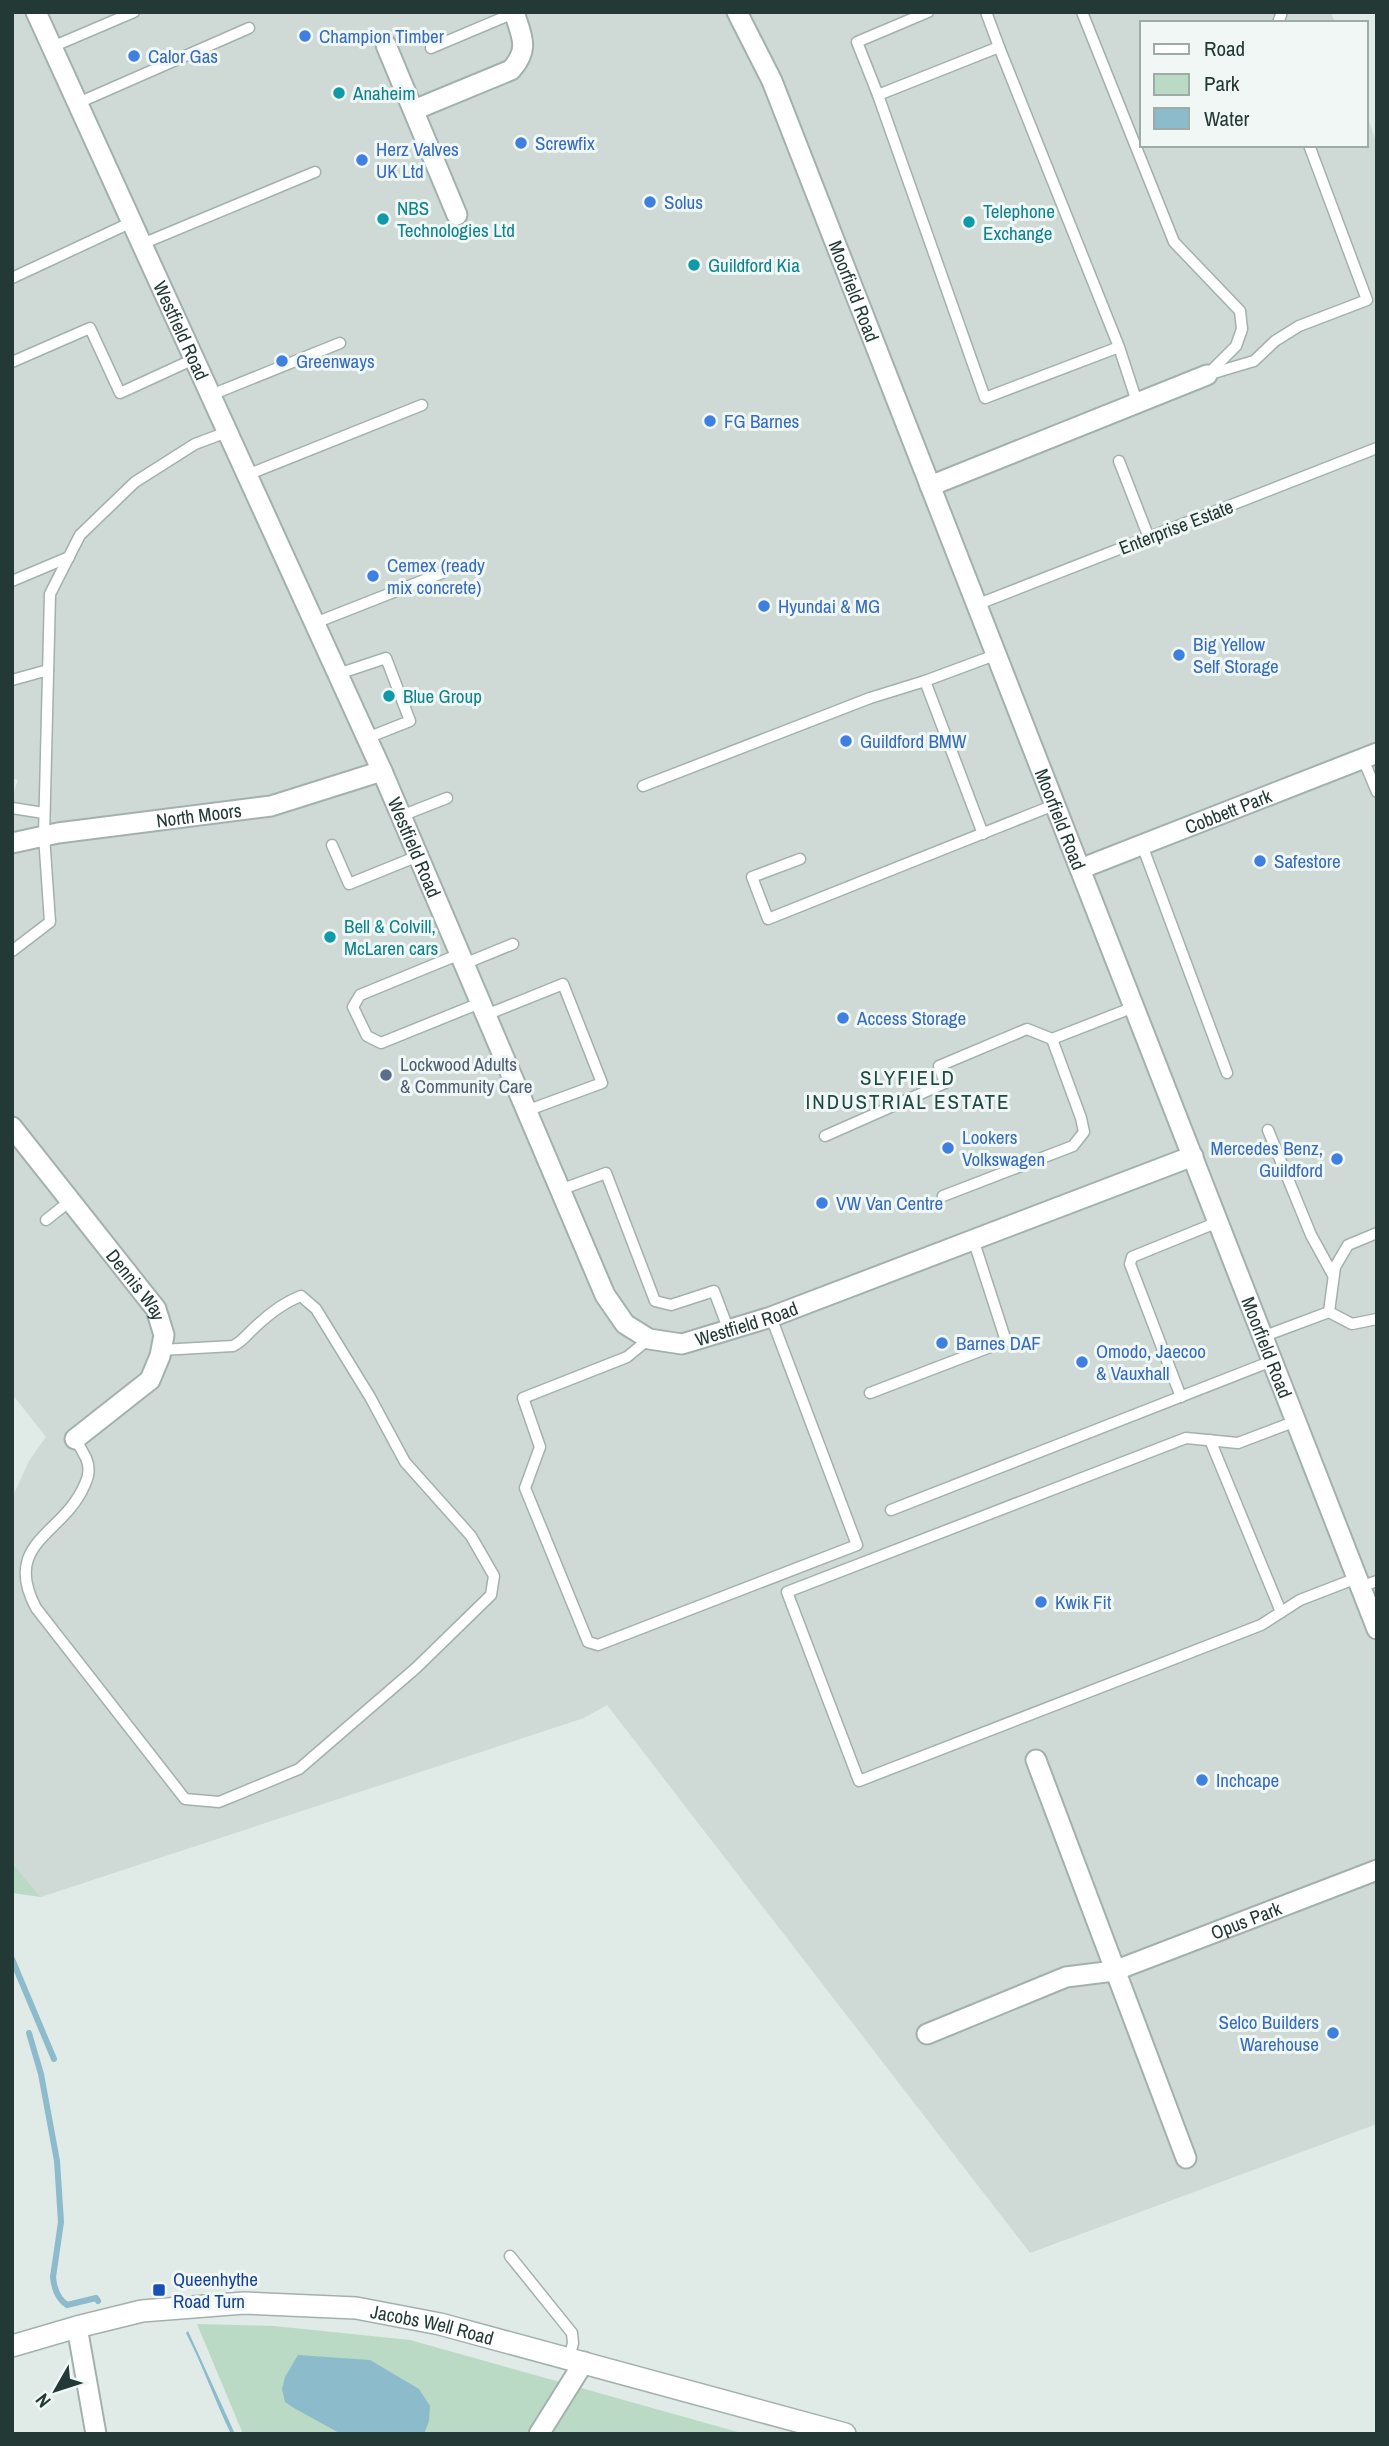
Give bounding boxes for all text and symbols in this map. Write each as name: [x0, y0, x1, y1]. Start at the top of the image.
legend: [1140, 21, 1368, 147]
place label: Champion Timber: [319, 23, 445, 49]
marker: Champion Timber: [297, 28, 313, 44]
text: Road: [1204, 34, 1245, 63]
place label: Calor Gas: [148, 43, 218, 69]
marker: Calor Gas: [126, 48, 142, 64]
text: Park: [1204, 69, 1240, 98]
place label: Anaheim: [352, 80, 415, 106]
marker: Anaheim: [331, 85, 347, 101]
text: Water: [1204, 104, 1250, 133]
place label: Screwfix: [535, 130, 595, 156]
marker: Screwfix: [513, 135, 529, 151]
place label: Herz Valves UK Ltd: [376, 136, 459, 184]
marker: Herz Valves UK Ltd: [354, 152, 370, 168]
place label: Solus: [664, 189, 703, 215]
marker: Solus: [642, 194, 658, 210]
place label: NBS Technologies Ltd: [397, 195, 515, 243]
place label: Telephone Exchange: [983, 198, 1055, 246]
marker: NBS Technologies Ltd: [375, 211, 391, 227]
marker: Telephone Exchange: [961, 214, 977, 230]
street label: Moorfield Road: [823, 237, 886, 346]
place label: Guildford Kia: [708, 252, 800, 278]
marker: Guildford Kia: [686, 257, 702, 273]
street label: Westfield Road: [147, 277, 215, 384]
place label: Greenways: [296, 348, 375, 374]
marker: Greenways: [274, 353, 290, 369]
place label: FG Barnes: [724, 408, 800, 434]
marker: FG Barnes: [702, 413, 718, 429]
street label: Enterprise Estate: [1115, 493, 1237, 561]
place label: Cemex (ready mix concrete): [387, 552, 485, 600]
marker: Cemex (ready mix concrete): [365, 568, 381, 584]
place label: Hyundai & MG: [778, 593, 880, 619]
marker: Hyundai & MG: [756, 598, 772, 614]
place label: Big Yellow Self Storage: [1193, 631, 1279, 679]
marker: Big Yellow Self Storage: [1171, 647, 1187, 663]
place label: Blue Group: [403, 683, 482, 709]
marker: Blue Group: [381, 688, 397, 704]
place label: Guildford BMW: [860, 728, 967, 754]
marker: Guildford BMW: [838, 733, 854, 749]
street label: Moorfield Road: [1029, 765, 1092, 874]
street label: Cobbett Park: [1181, 782, 1275, 840]
street label: Westfield Road: [382, 793, 447, 901]
street label: North Moors: [155, 797, 243, 833]
place label: Safestore: [1274, 848, 1341, 874]
marker: Safestore: [1252, 853, 1268, 869]
place label: Bell & Colvill, McLaren cars: [344, 913, 439, 961]
marker: Bell & Colvill, McLaren cars: [322, 929, 338, 945]
place label: Access Storage: [856, 1005, 966, 1031]
marker: Access Storage: [835, 1010, 851, 1026]
place label: Lockwood Adults & Community Care: [400, 1051, 532, 1099]
district label: SLYFIELD INDUSTRIAL ESTATE: [805, 1063, 1011, 1116]
marker: Lockwood Adults & Community Care: [378, 1067, 394, 1083]
place label: Lookers Volkswagen: [962, 1124, 1045, 1172]
place label: Mercedes Benz, Guildford: [1210, 1135, 1323, 1183]
marker: Lookers Volkswagen: [940, 1140, 956, 1156]
marker: Mercedes Benz, Guildford: [1329, 1151, 1345, 1167]
place label: VW Van Centre: [836, 1190, 943, 1216]
marker: VW Van Centre: [814, 1195, 830, 1211]
street label: Dennis Way: [100, 1243, 172, 1324]
street label: Moorfield Road: [1235, 1293, 1298, 1402]
street label: Westfield Road: [692, 1295, 801, 1352]
place label: Barnes DAF: [956, 1330, 1041, 1356]
marker: Barnes DAF: [934, 1335, 950, 1351]
place label: Omodo, Jaecoo & Vauxhall: [1096, 1338, 1206, 1386]
marker: Omodo, Jaecoo & Vauxhall: [1074, 1354, 1090, 1370]
place label: Kwik Fit: [1055, 1589, 1112, 1615]
marker: Kwik Fit: [1033, 1594, 1049, 1610]
place label: Inchcape: [1216, 1767, 1279, 1793]
marker: Inchcape: [1194, 1772, 1210, 1788]
street label: Opus Park: [1207, 1895, 1285, 1946]
place label: Selco Builders Warehouse: [1219, 2009, 1319, 2057]
marker: Selco Builders Warehouse: [1325, 2025, 1341, 2041]
place label: Queenhythe Road Turn: [173, 2266, 258, 2314]
marker: Queenhythe Road Turn: [151, 2282, 167, 2298]
street label: Jacobs Well Road: [369, 2298, 497, 2351]
north arrow: [21, 2355, 91, 2425]
text: N: [29, 2388, 56, 2413]

